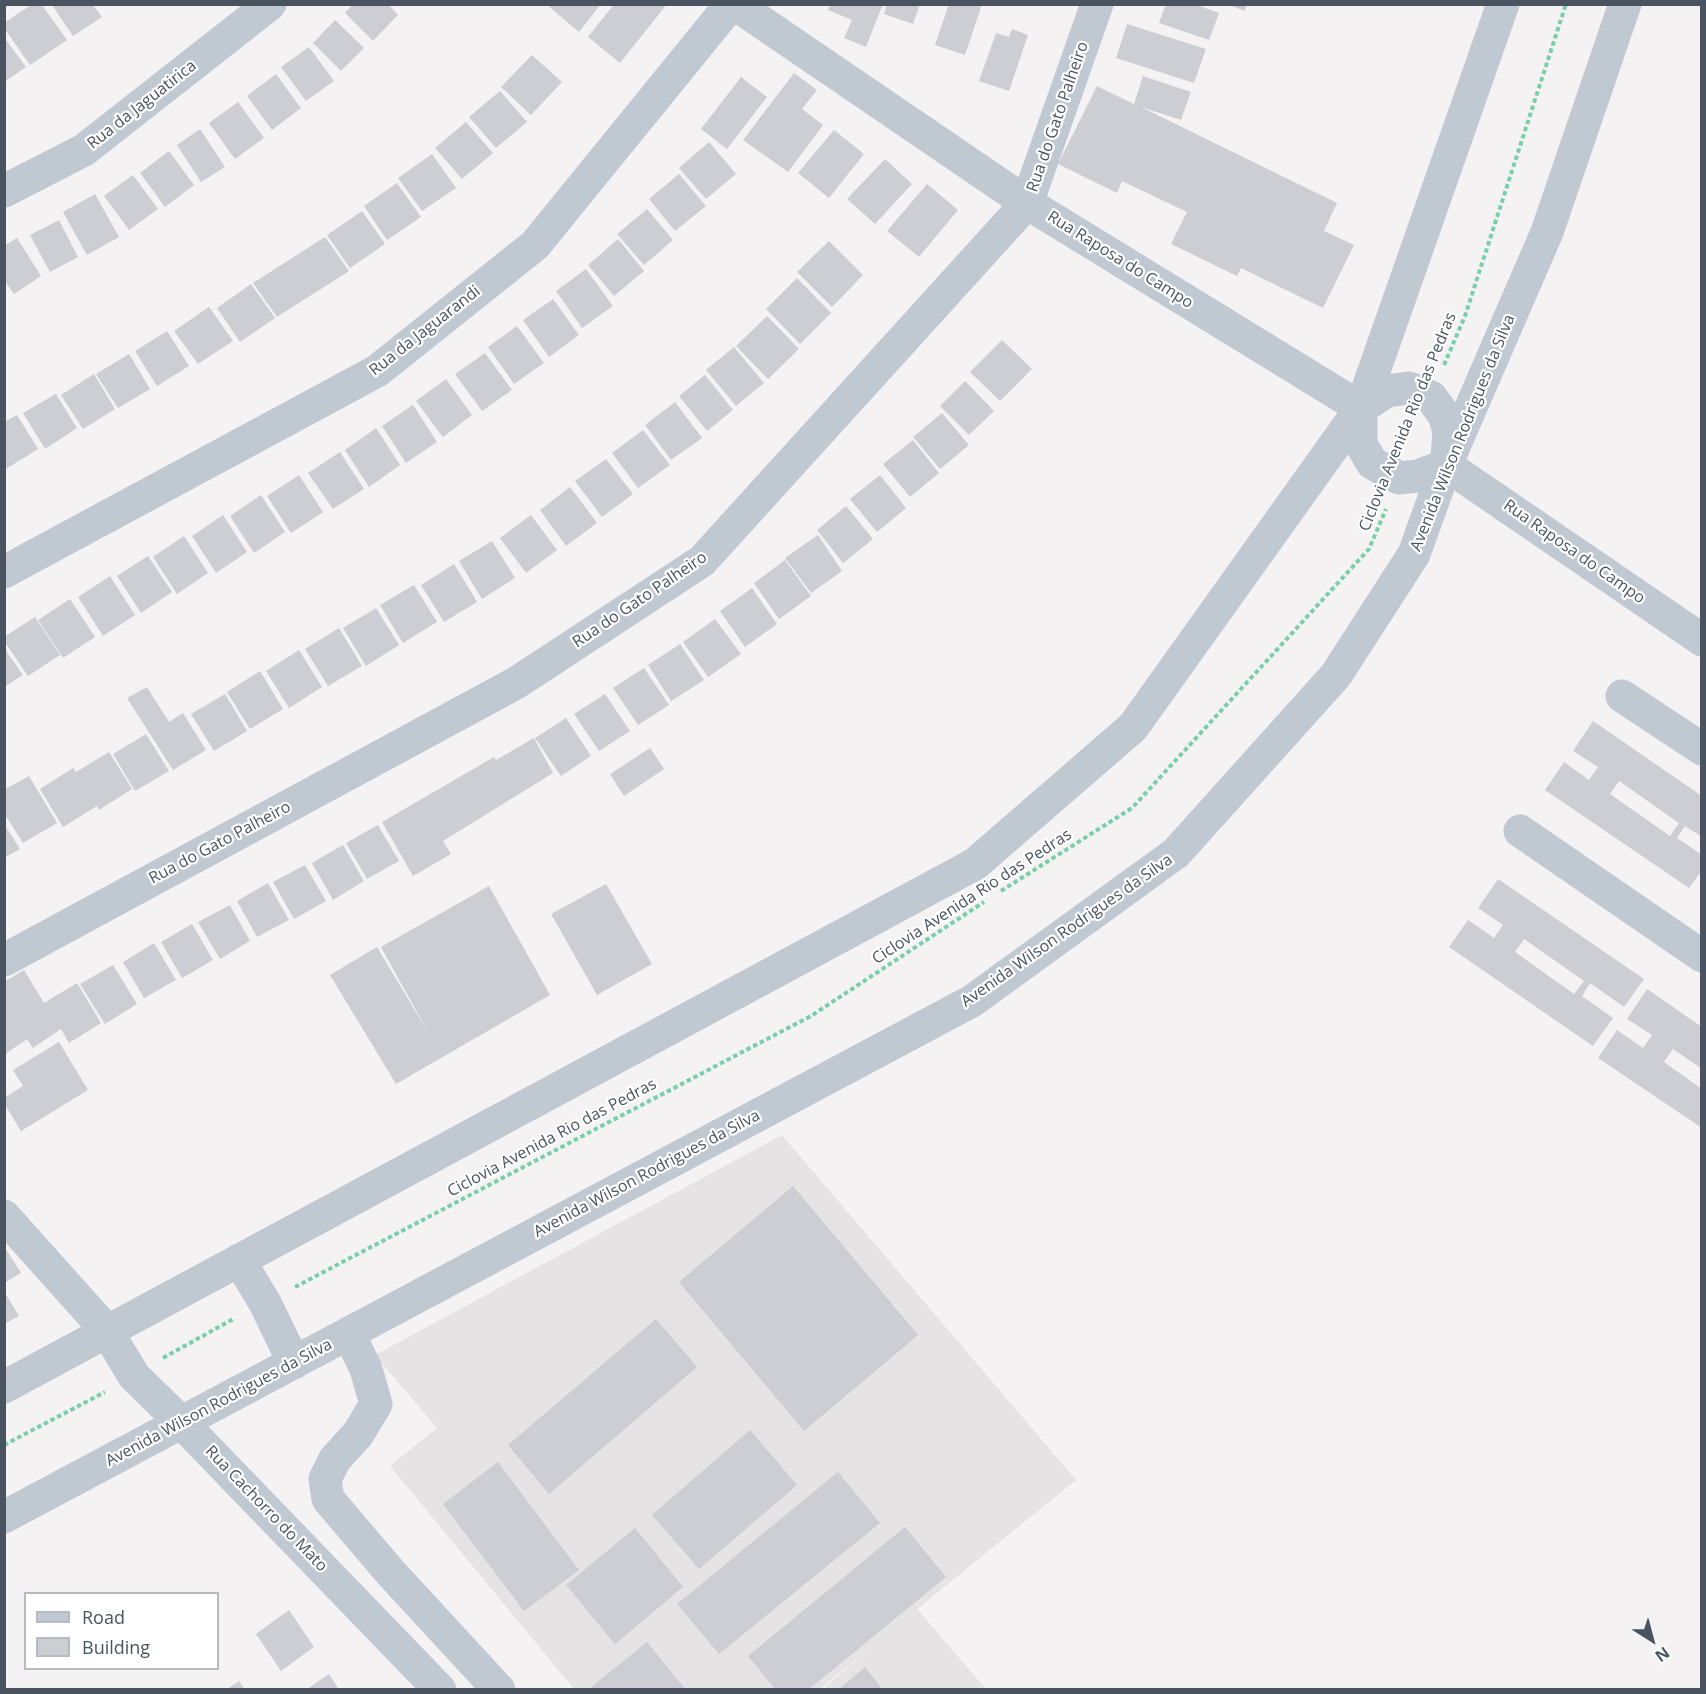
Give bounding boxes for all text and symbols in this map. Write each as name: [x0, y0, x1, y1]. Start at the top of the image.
street label: Rua do Gato Palheiro: [1023, 39, 1093, 195]
street label: Rua da Jaguatirica: [84, 56, 200, 154]
street label: Rua Raposa do Campo: [1044, 207, 1196, 313]
street label: Rua da Jaguarandi: [366, 282, 484, 380]
street label: Ciclovia Avenida Rio das Pedras: [1355, 310, 1461, 534]
street label: Avenida Wilson Rodrigues da Silva: [1407, 312, 1519, 554]
street label: Rua Raposa do Campo: [1500, 496, 1648, 608]
street label: Rua do Gato Palheiro: [569, 548, 711, 652]
street label: Rua do Gato Palheiro: [146, 797, 294, 889]
street label: Ciclovia Avenida Rio das Pedras: [869, 825, 1075, 969]
street label: Avenida Wilson Rodrigues da Silva: [958, 850, 1176, 1012]
street label: Ciclovia Avenida Rio das Pedras: [444, 1075, 660, 1201]
street label: Avenida Wilson Rodrigues da Silva: [531, 1106, 763, 1242]
street label: Avenida Wilson Rodrigues da Silva: [103, 1335, 335, 1471]
street label: Rua Cachorro do Mato: [201, 1442, 331, 1576]
legend: [24, 1592, 219, 1670]
text: Road: [82, 1605, 125, 1629]
north arrow: [1622, 1610, 1682, 1670]
text: Building: [82, 1635, 150, 1659]
text: N: [1651, 1642, 1674, 1667]

